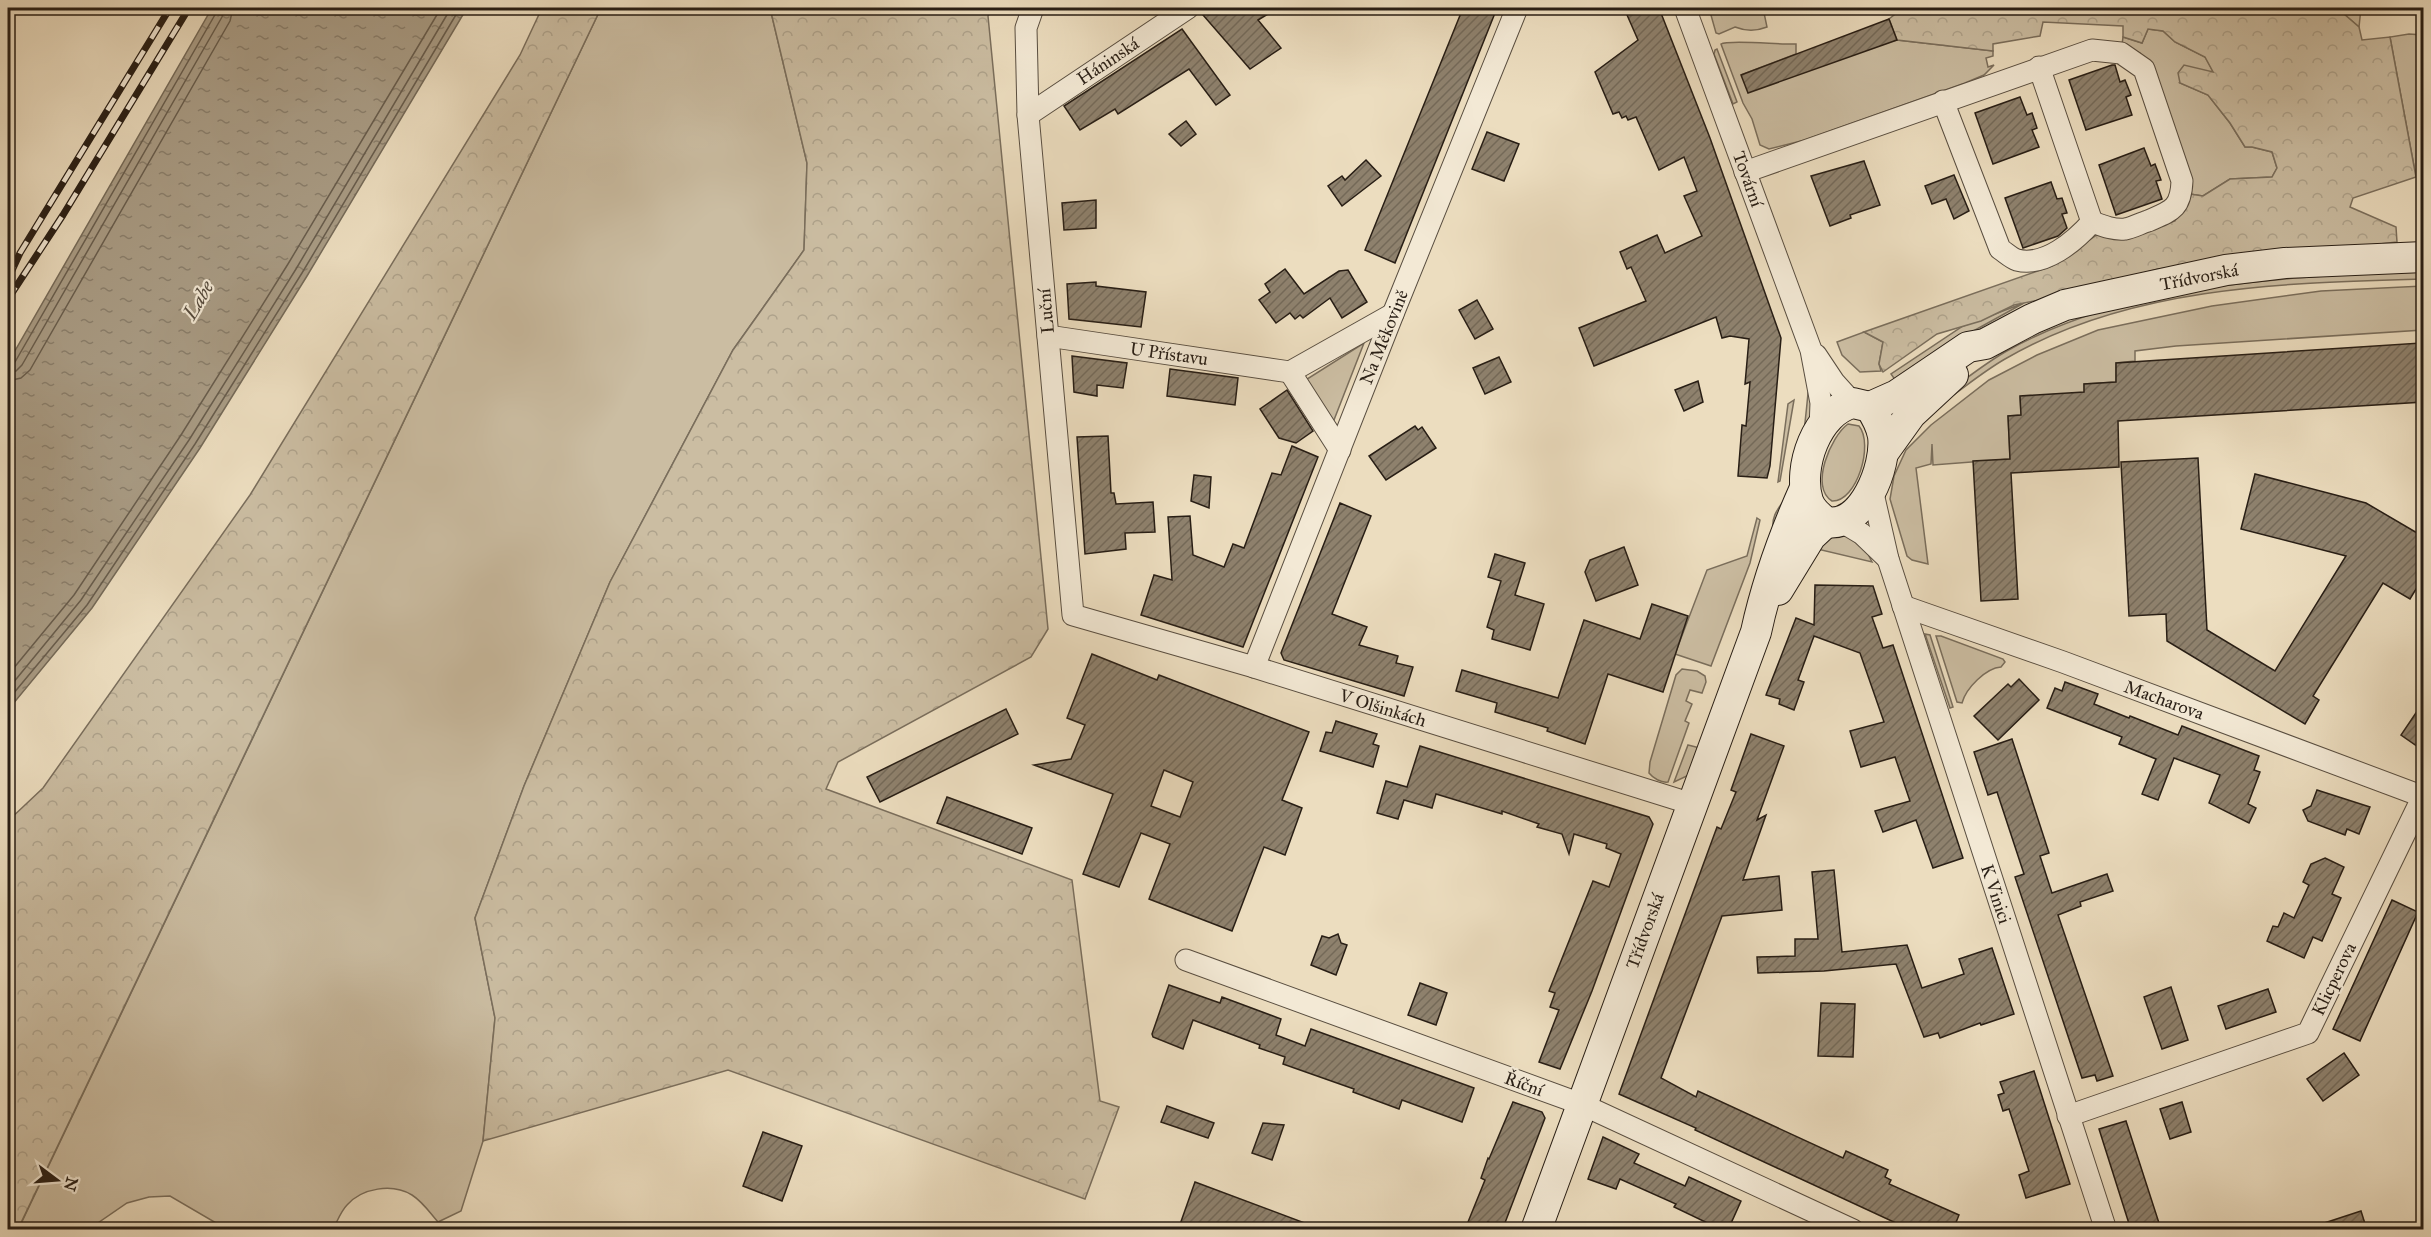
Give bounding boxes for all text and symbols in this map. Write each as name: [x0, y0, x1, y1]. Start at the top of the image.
street label: Háninská: [1073, 32, 1144, 90]
street label: Tovární: [1728, 148, 1769, 211]
street label: Třídvorská: [2158, 259, 2240, 295]
water label: Labe: [177, 276, 219, 324]
street label: Luční: [1033, 286, 1059, 334]
street label: Na Měkovině: [1355, 286, 1413, 388]
street label: U Přístavu: [1129, 338, 1210, 370]
street label: Macharova: [2121, 675, 2207, 725]
street label: V Olšinkách: [1336, 684, 1429, 732]
street label: K Vinici: [1976, 861, 2016, 927]
street label: Třídvorská: [1621, 890, 1669, 972]
street label: Klicperova: [2307, 939, 2361, 1019]
street label: Říční: [1502, 1066, 1548, 1102]
north arrow: [27, 1150, 87, 1210]
text: N: [60, 1175, 82, 1194]

